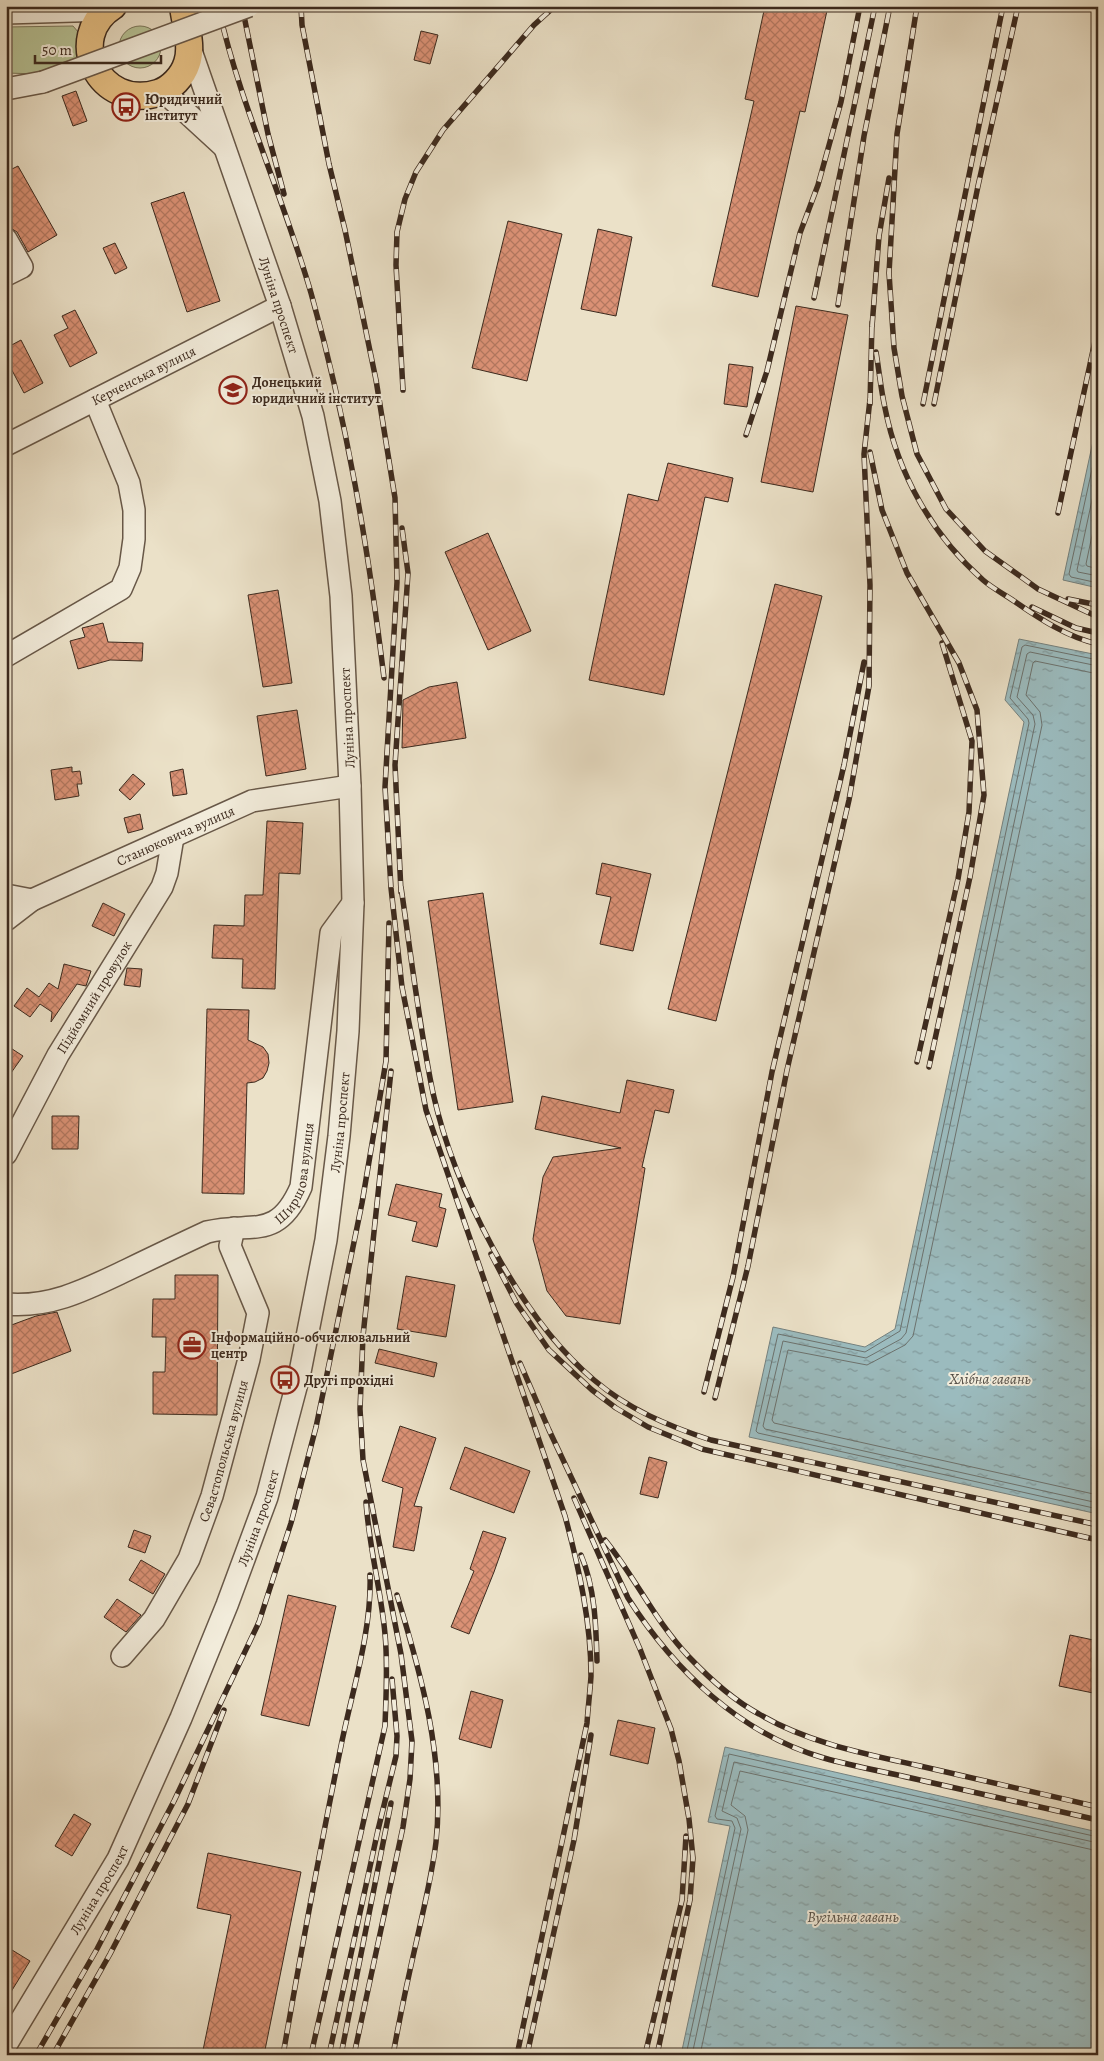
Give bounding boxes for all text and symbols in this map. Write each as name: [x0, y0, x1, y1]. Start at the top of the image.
scale bar: [35, 32, 161, 64]
text: 50 m: [42, 40, 72, 60]
place label: Юридичний інститут: [145, 90, 222, 125]
bus stop icon: Юридичний інститут: [111, 92, 141, 122]
street label: Луніна проспект: [254, 254, 303, 356]
street label: Керченська вулиця: [88, 341, 199, 410]
place label: Донецький юридичний інститут: [252, 373, 381, 408]
school or university icon: Донецький юридичний інститут: [218, 375, 248, 405]
street label: Луніна проспект: [335, 667, 360, 769]
street label: Станюковича вулиця: [113, 801, 238, 871]
street label: Підйомний провулок: [52, 937, 136, 1057]
street label: Луніна проспект: [326, 1071, 354, 1174]
street label: Ширшова вулиця: [270, 1121, 319, 1229]
place label: Інформаційно-обчислювальний центр: [211, 1328, 410, 1363]
office icon: Інформаційно-обчислювальний центр: [177, 1330, 207, 1360]
bus stop icon: Другі прохідні: [270, 1365, 300, 1395]
water label: Хлібна гавань: [948, 1369, 1031, 1389]
place label: Другі прохідні: [304, 1371, 394, 1390]
street label: Севастопольська вулиця: [194, 1378, 253, 1525]
street label: Луніна проспект: [233, 1468, 284, 1569]
street label: Луніна проспект: [66, 1842, 133, 1938]
water label: Вугільна гавань: [807, 1907, 899, 1927]

